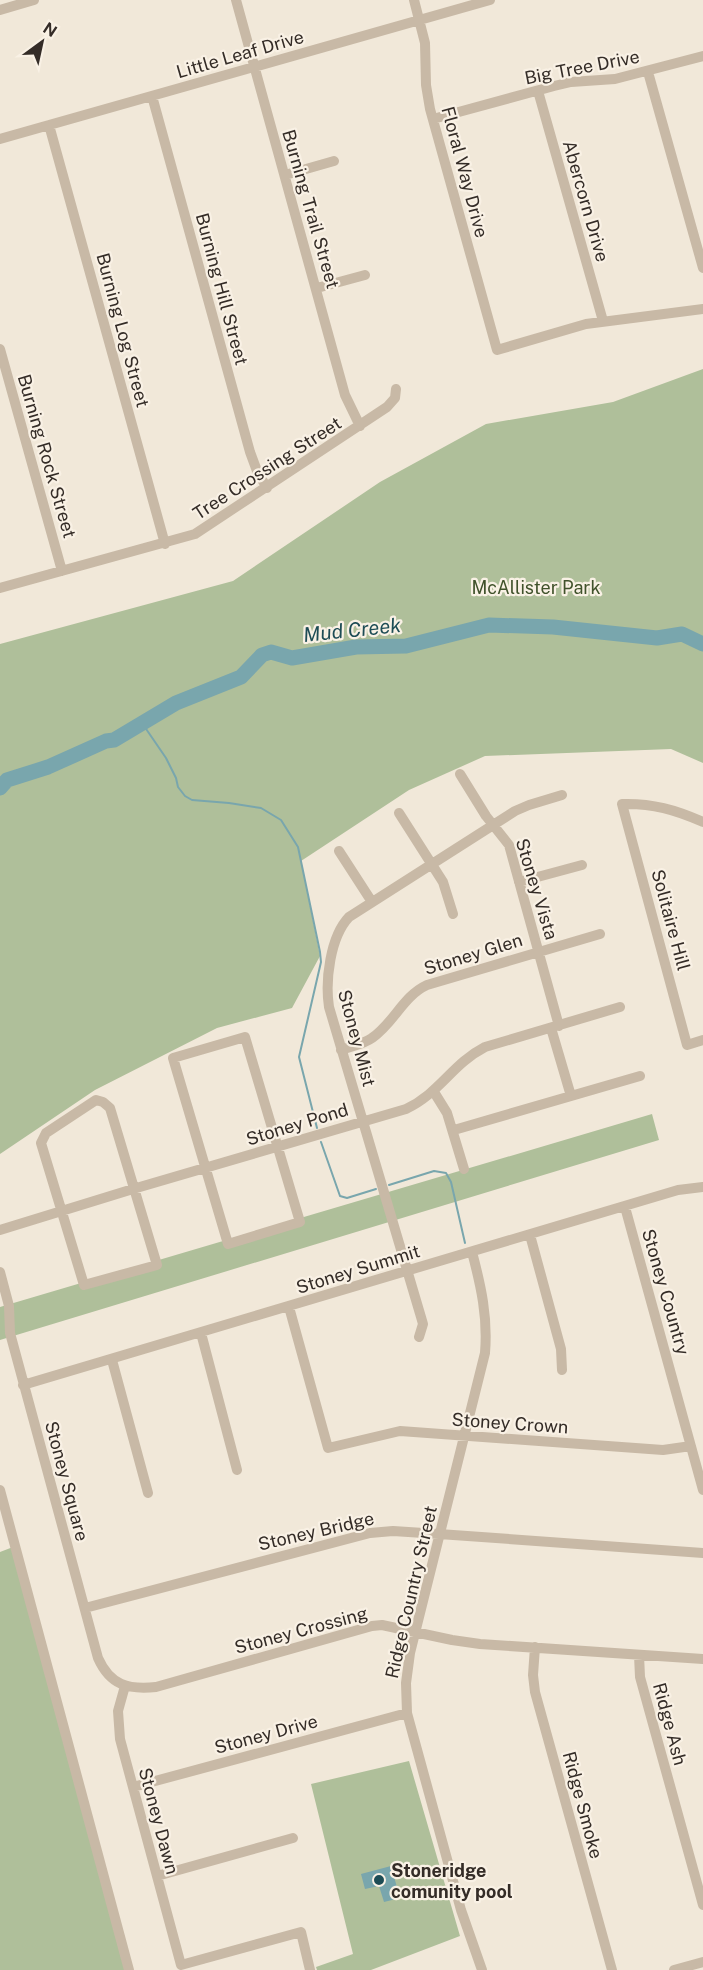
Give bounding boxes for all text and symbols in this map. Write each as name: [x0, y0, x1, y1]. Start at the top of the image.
north arrow: [12, 12, 72, 72]
text: N: [39, 18, 60, 41]
street label: Little Leaf Drive: [174, 26, 306, 82]
street label: Big Tree Drive: [523, 46, 641, 88]
street label: Floral Way Drive: [437, 104, 493, 240]
street label: Burning Trail Street: [278, 127, 344, 291]
street label: Abercorn Drive: [559, 138, 613, 264]
street label: Burning Hill Street: [192, 211, 252, 367]
street label: Burning Log Street: [92, 251, 154, 409]
street label: Burning Rock Street: [14, 372, 80, 540]
street label: Tree Crossing Street: [189, 412, 345, 524]
park label: McAllister Park: [471, 577, 601, 598]
water label: Mud Creek: [302, 613, 402, 647]
street label: Stoney Vista: [512, 836, 562, 942]
street label: Solitaire Hill: [647, 867, 695, 973]
street label: Stoney Glen: [421, 929, 525, 979]
street label: Stoney Mist: [334, 987, 380, 1089]
street label: Stoney Pond: [243, 1099, 351, 1149]
street label: Stoney Country: [638, 1227, 694, 1358]
street label: Stoney Summit: [294, 1240, 422, 1298]
street label: Stoney Crown: [451, 1408, 569, 1438]
street label: Stoney Square: [41, 1419, 93, 1543]
street label: Ridge Country Street: [381, 1504, 441, 1680]
street label: Stoney Bridge: [256, 1507, 376, 1555]
street label: Stoney Crossing: [232, 1602, 370, 1658]
street label: Ridge Ash: [649, 1680, 691, 1768]
street label: Stoney Drive: [212, 1710, 320, 1758]
street label: Ridge Smoke: [559, 1749, 607, 1861]
street label: Stoney Dawn: [135, 1765, 183, 1877]
place label: Stoneridge comunity pool: [391, 1860, 513, 1902]
marker: Stoneridge comunity pool: [372, 1873, 386, 1887]

